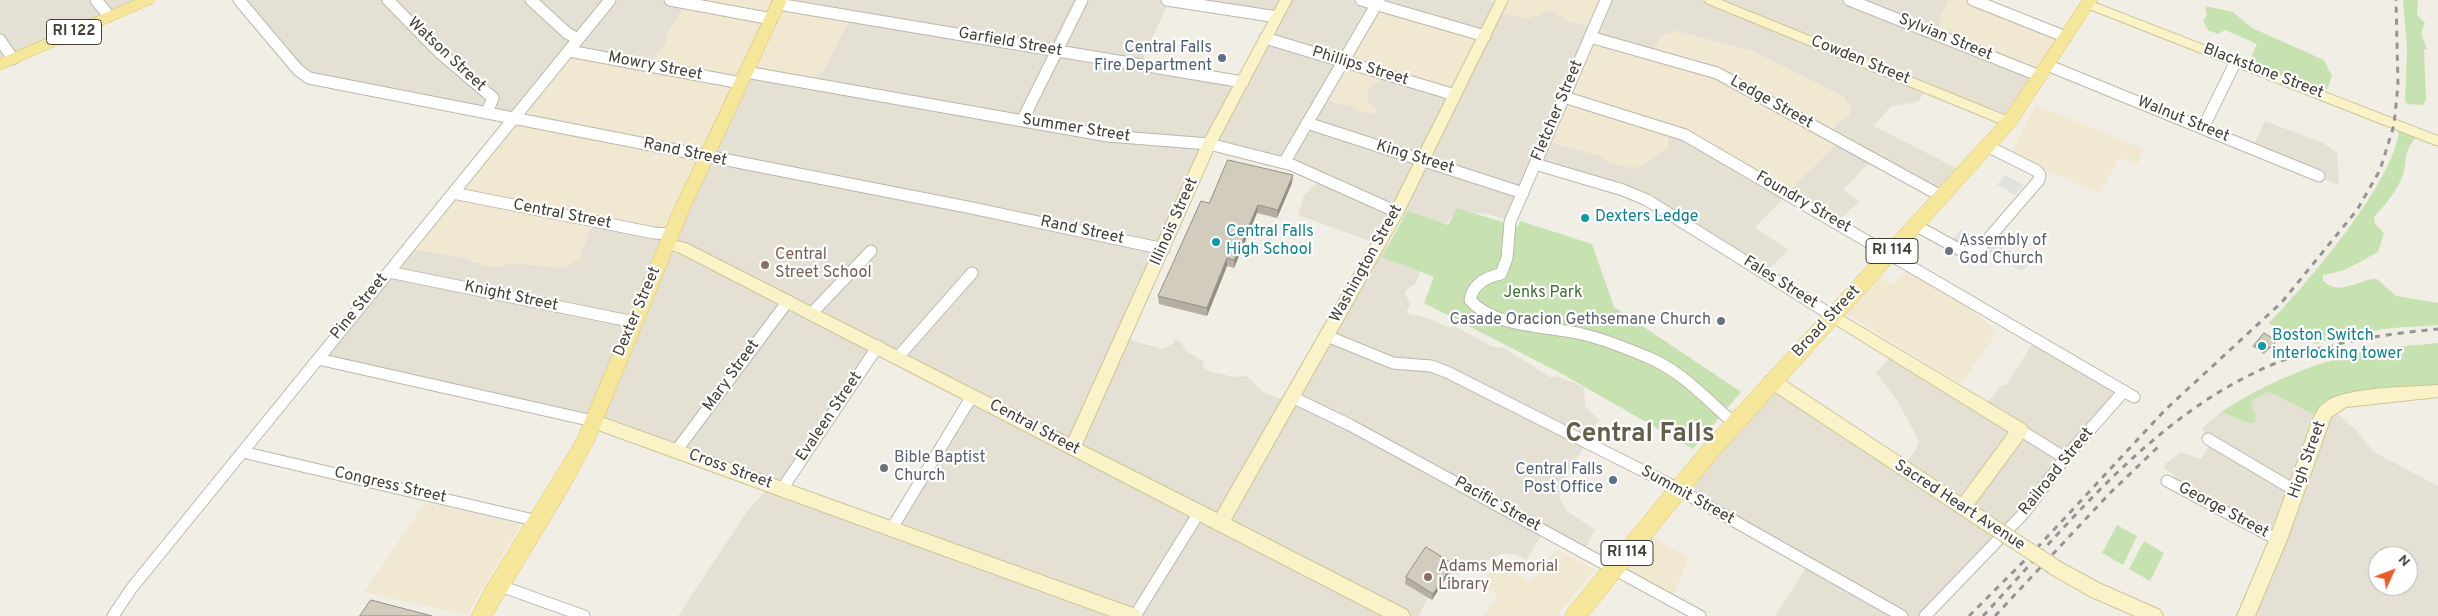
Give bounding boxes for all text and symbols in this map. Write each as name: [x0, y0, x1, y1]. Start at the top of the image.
street label: Sylvian Street: [1895, 10, 1995, 66]
street label: Watson Street: [403, 14, 489, 96]
road number: RI 122: [46, 20, 102, 44]
street label: Garfield Street: [957, 24, 1063, 62]
street label: Cowden Street: [1808, 32, 1912, 90]
place label: Central Falls Fire Department: [1094, 39, 1212, 77]
street label: Blackstone Street: [2200, 40, 2326, 104]
street label: Phillips Street: [1309, 43, 1411, 91]
street label: Mowry Street: [606, 48, 704, 86]
marker: Central Falls Fire Department: [1216, 52, 1228, 64]
street label: Fletcher Street: [1528, 58, 1588, 164]
street label: Ledge Street: [1726, 72, 1816, 134]
street label: Walnut Street: [2134, 93, 2232, 147]
street label: Summer Street: [1021, 111, 1131, 147]
street label: Rand Street: [641, 135, 729, 171]
street label: King Street: [1374, 137, 1456, 179]
street label: Foundry Street: [1752, 168, 1854, 238]
street label: Illinois Street: [1147, 175, 1203, 269]
street label: Central Street: [511, 196, 613, 234]
street label: Washington Street: [1327, 202, 1407, 326]
place label: Dexters Ledge: [1595, 208, 1698, 228]
marker: Dexters Ledge: [1579, 212, 1591, 224]
street label: Rand Street: [1038, 213, 1126, 249]
place label: Central Falls High School: [1226, 223, 1314, 261]
place label: Assembly of God Church: [1959, 232, 2046, 270]
marker: Central Falls High School: [1210, 236, 1222, 248]
road number: RI 114: [1866, 238, 1918, 264]
marker: Assembly of God Church: [1943, 245, 1955, 257]
place label: Central Street School: [775, 246, 872, 284]
street label: Fales Street: [1739, 253, 1821, 313]
marker: Central Street School: [759, 259, 771, 271]
street label: Dexter Street: [610, 264, 666, 360]
street label: Pine Street: [327, 270, 393, 344]
street label: Knight Street: [462, 278, 560, 316]
street label: Broad Street: [1789, 282, 1865, 362]
park label: Jenks Park: [1504, 284, 1582, 304]
place label: Casade Oracion Gethsemane Church: [1449, 311, 1711, 331]
marker: Casade Oracion Gethsemane Church: [1715, 315, 1727, 327]
place label: Boston Switch interlocking tower: [2272, 327, 2403, 365]
street label: Mary Street: [700, 337, 764, 415]
marker: Boston Switch interlocking tower: [2256, 340, 2268, 352]
street label: Evaleen Street: [793, 369, 867, 465]
street label: Central Street: [985, 396, 1083, 460]
street label: High Street: [2285, 419, 2331, 501]
district label: Central Falls: [1565, 420, 1715, 452]
street label: Railroad Street: [2016, 424, 2098, 520]
street label: Cross Street: [685, 446, 775, 494]
place label: Bible Baptist Church: [894, 449, 985, 487]
street label: Sacred Heart Avenue: [1890, 457, 2028, 555]
place label: Central Falls Post Office: [1515, 461, 1603, 499]
marker: Bible Baptist Church: [878, 462, 890, 474]
street label: Summit Street: [1637, 462, 1737, 530]
street label: Congress Street: [332, 464, 448, 508]
street label: Pacific Street: [1451, 473, 1543, 537]
marker: Central Falls Post Office: [1607, 474, 1619, 486]
street label: George Street: [2174, 479, 2272, 543]
road number: RI 114: [1601, 540, 1653, 566]
north arrow: [2368, 546, 2418, 596]
text: N: [2394, 552, 2413, 571]
place label: Adams Memorial Library: [1438, 558, 1558, 596]
marker: Adams Memorial Library: [1422, 571, 1434, 583]

